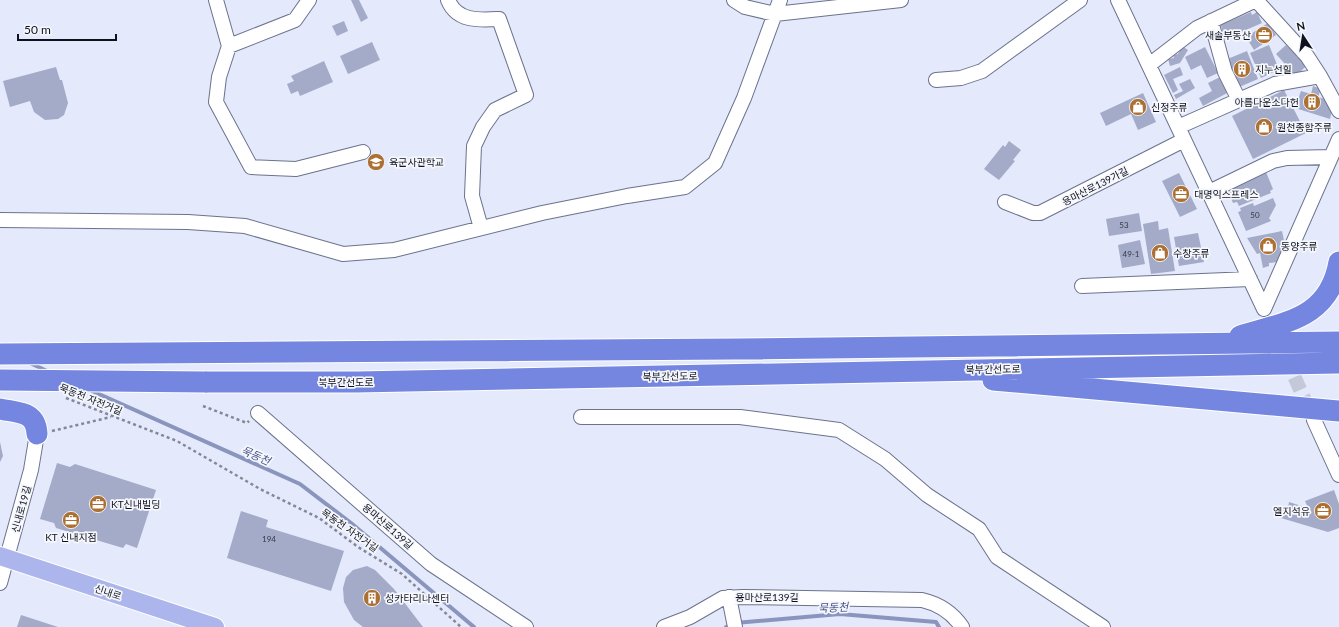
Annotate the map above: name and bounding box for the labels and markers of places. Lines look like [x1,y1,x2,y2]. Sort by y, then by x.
office icon: 새솔부동산 [1254,25,1274,45]
place label: 새솔부동산 [1205,29,1251,41]
building icon: 지누선힐 [1232,59,1252,79]
place label: 지누선힐 [1255,63,1292,75]
building icon: 아름다운소다헌 [1302,92,1322,112]
place label: 아름다운소다헌 [1235,96,1299,108]
shop icon: 신정주류 [1128,97,1148,117]
place label: 신정주류 [1151,101,1188,113]
shop icon: 원천종합주류 [1254,117,1274,137]
place label: 원천종합주류 [1277,121,1332,133]
school or university icon: 육군사관학교 [366,152,386,172]
place label: 육군사관학교 [389,156,444,168]
office icon: 대명익스프레스 [1171,184,1191,204]
place label: 대명익스프레스 [1194,188,1258,200]
shop icon: 동양주류 [1258,236,1278,256]
place label: 동양주류 [1281,240,1318,252]
shop icon: 수창주류 [1150,243,1170,263]
place label: 수창주류 [1173,247,1210,259]
office icon: KT신내빌딩 [88,494,108,514]
place label: KT신내빌딩 [111,498,160,510]
office icon: 엘지석유 [1313,501,1333,521]
place label: 엘지석유 [1273,505,1310,517]
office icon: KT 신내지점 [61,510,81,530]
place label: KT 신내지점 [45,531,97,543]
building icon: 성카타리나센터 [362,588,382,608]
place label: 성카타리나센터 [385,592,449,604]

